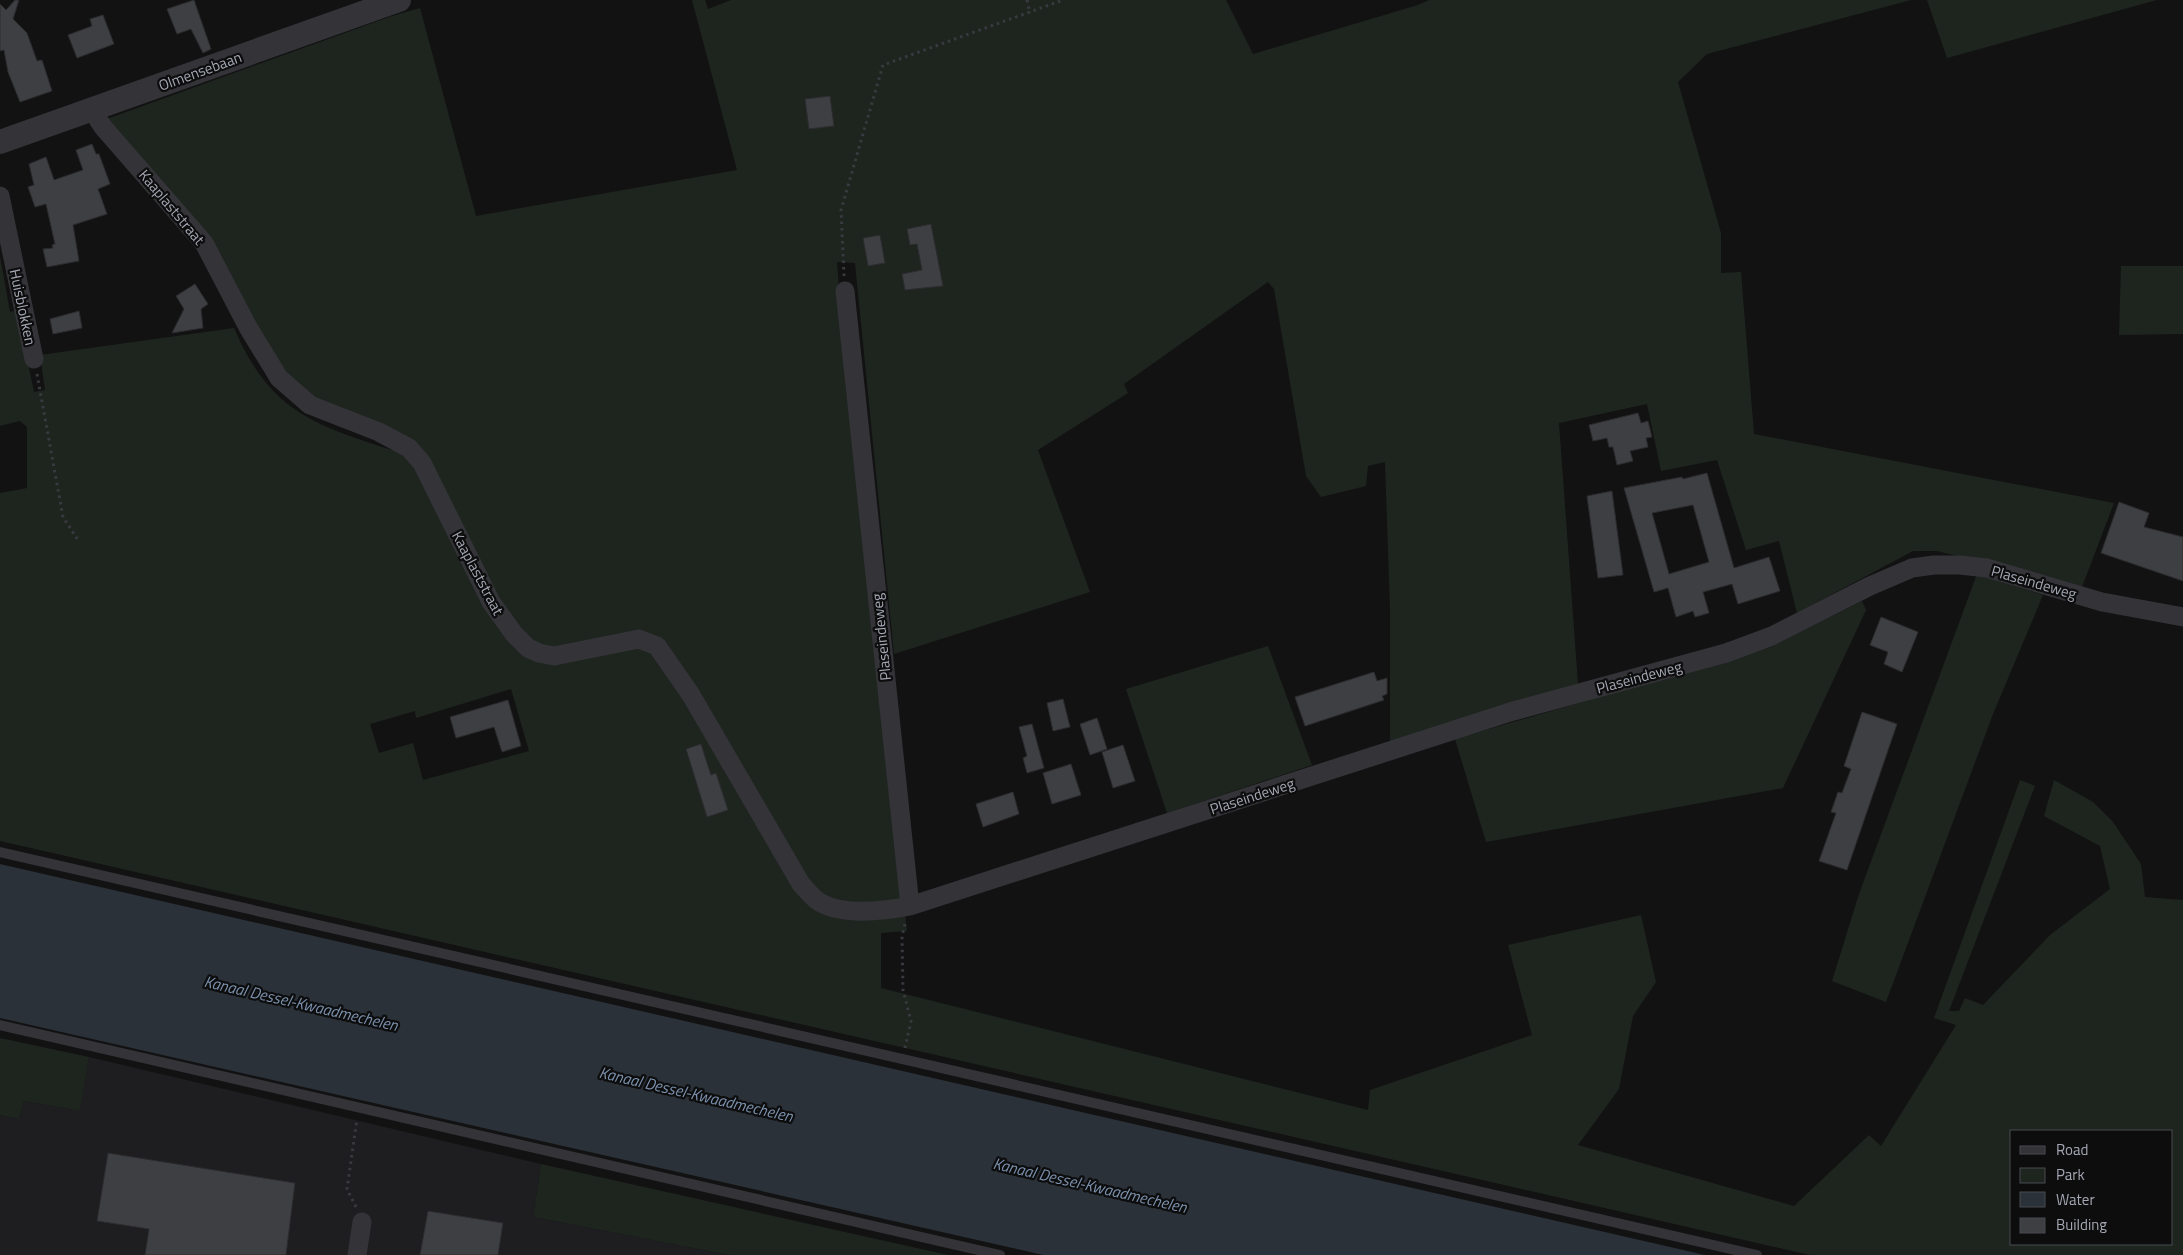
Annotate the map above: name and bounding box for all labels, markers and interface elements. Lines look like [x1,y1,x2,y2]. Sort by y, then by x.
street label: Olmensebaan [155,45,245,97]
street label: Kaaplaststraat [133,164,211,250]
street label: Huisblokken [4,267,42,347]
street label: Kaaplaststraat [446,527,510,620]
street label: Plaseindeweg [1989,559,2080,605]
street label: Plaseindeweg [865,592,897,682]
street label: Plaseindeweg [1594,654,1685,699]
street label: Plaseindeweg [1207,771,1298,821]
water label: Kanaal Dessel-Kwaadmechelen [202,969,401,1037]
water label: Kanaal Dessel-Kwaadmechelen [597,1060,796,1128]
legend [2010,1130,2173,1245]
text: Road [2056,1138,2088,1161]
water label: Kanaal Dessel-Kwaadmechelen [991,1151,1190,1219]
text: Park [2056,1163,2085,1186]
text: Water [2056,1188,2095,1211]
text: Building [2056,1213,2107,1236]

